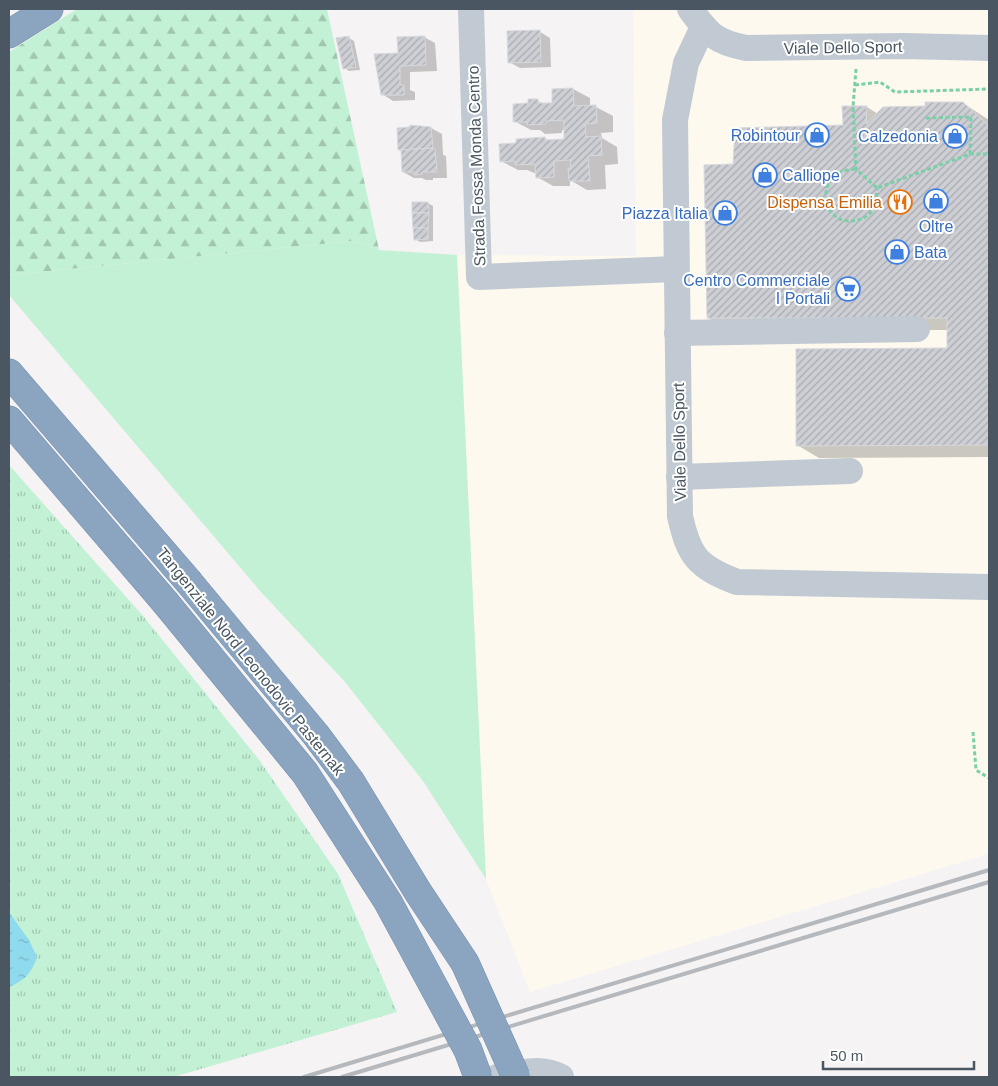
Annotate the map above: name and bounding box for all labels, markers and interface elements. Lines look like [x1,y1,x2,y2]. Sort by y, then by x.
street label: Viale Dello Sport [783,38,903,57]
street label: Strada Fossa Monda Centro [464,65,489,267]
shop icon: Robintour [804,122,830,148]
shop icon: Calzedonia [942,123,968,149]
place label: Robintour [731,127,801,144]
place label: Calzedonia [858,128,938,145]
shop icon: Calliope [752,162,778,188]
place label: Calliope [782,167,840,184]
shop icon: Oltre [923,188,949,214]
restaurant icon: Dispensa Emilia [887,189,913,215]
place label: Dispensa Emilia [767,194,882,211]
shop icon: Piazza Italia [712,200,738,226]
place label: Piazza Italia [622,205,708,222]
place label: Oltre [919,218,953,235]
shop icon: Bata [884,239,910,265]
place label: Bata [914,244,947,261]
place label: Centro Commerciale I Portali [683,272,830,307]
supermarket icon: Centro Commerciale I Portali [835,276,861,302]
street label: Viale Dello Sport [670,382,689,502]
street label: Tangenziale Nord Leonodovic Pasternak [154,544,348,779]
scale bar [823,1038,974,1070]
text: 50 m [830,1047,863,1064]

